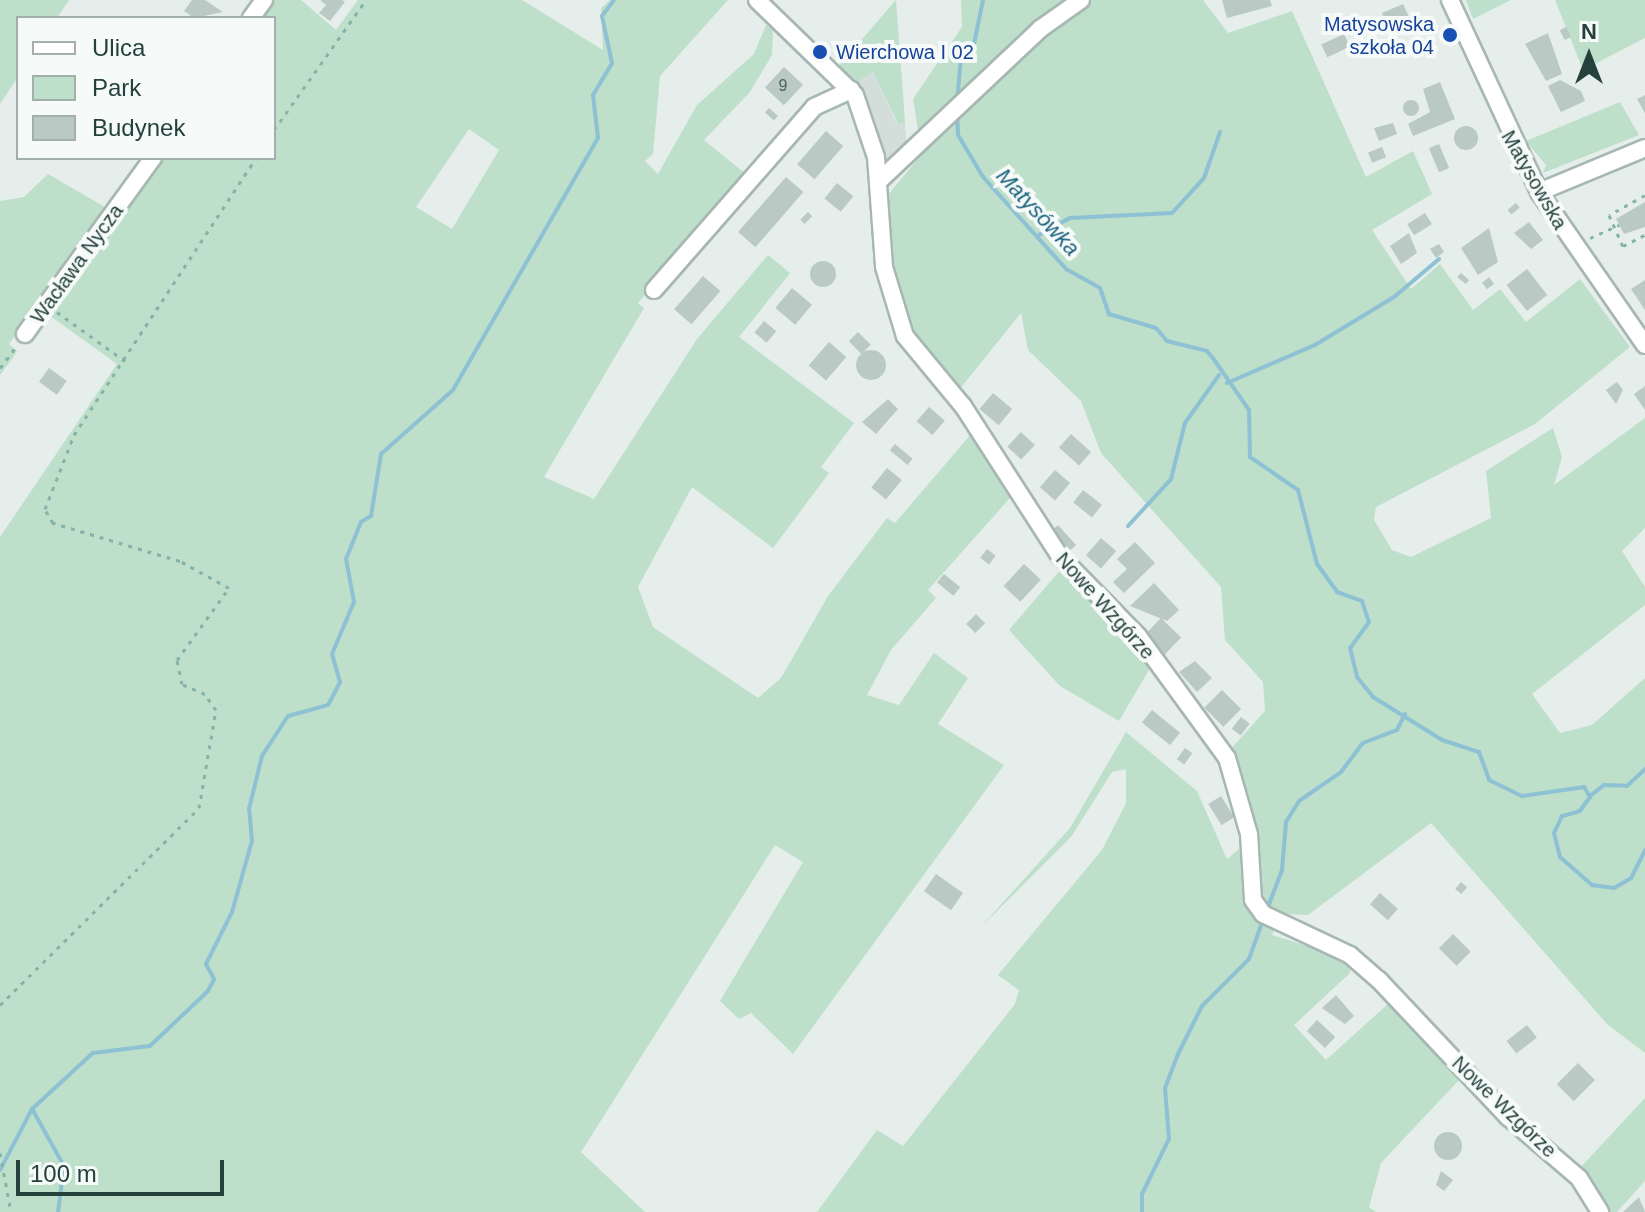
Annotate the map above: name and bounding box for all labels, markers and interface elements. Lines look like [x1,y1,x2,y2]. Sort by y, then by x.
place label: Matysowska szkoła 04 [1324,12,1434,59]
legend [16,16,276,160]
north arrow [1549,16,1629,96]
text: N [1581,19,1597,44]
marker: Matysowska szkoła 04 [1441,26,1459,44]
text: Ulica [92,34,145,61]
place label: Wierchowa I 02 [836,40,974,64]
marker: Wierchowa I 02 [811,43,829,61]
text: Park [92,74,141,101]
house number: 9 [779,76,787,96]
text: Budynek [92,114,185,141]
street label: Matysowska [1496,126,1572,234]
water label: Matysówka [991,163,1085,261]
street label: Wacława Nycza [26,200,128,328]
street label: Nowe Wzgórze [1051,548,1159,664]
street label: Nowe Wzgórze [1447,1051,1561,1163]
scale bar [20,1144,228,1194]
text: 100 m [30,1160,97,1187]

